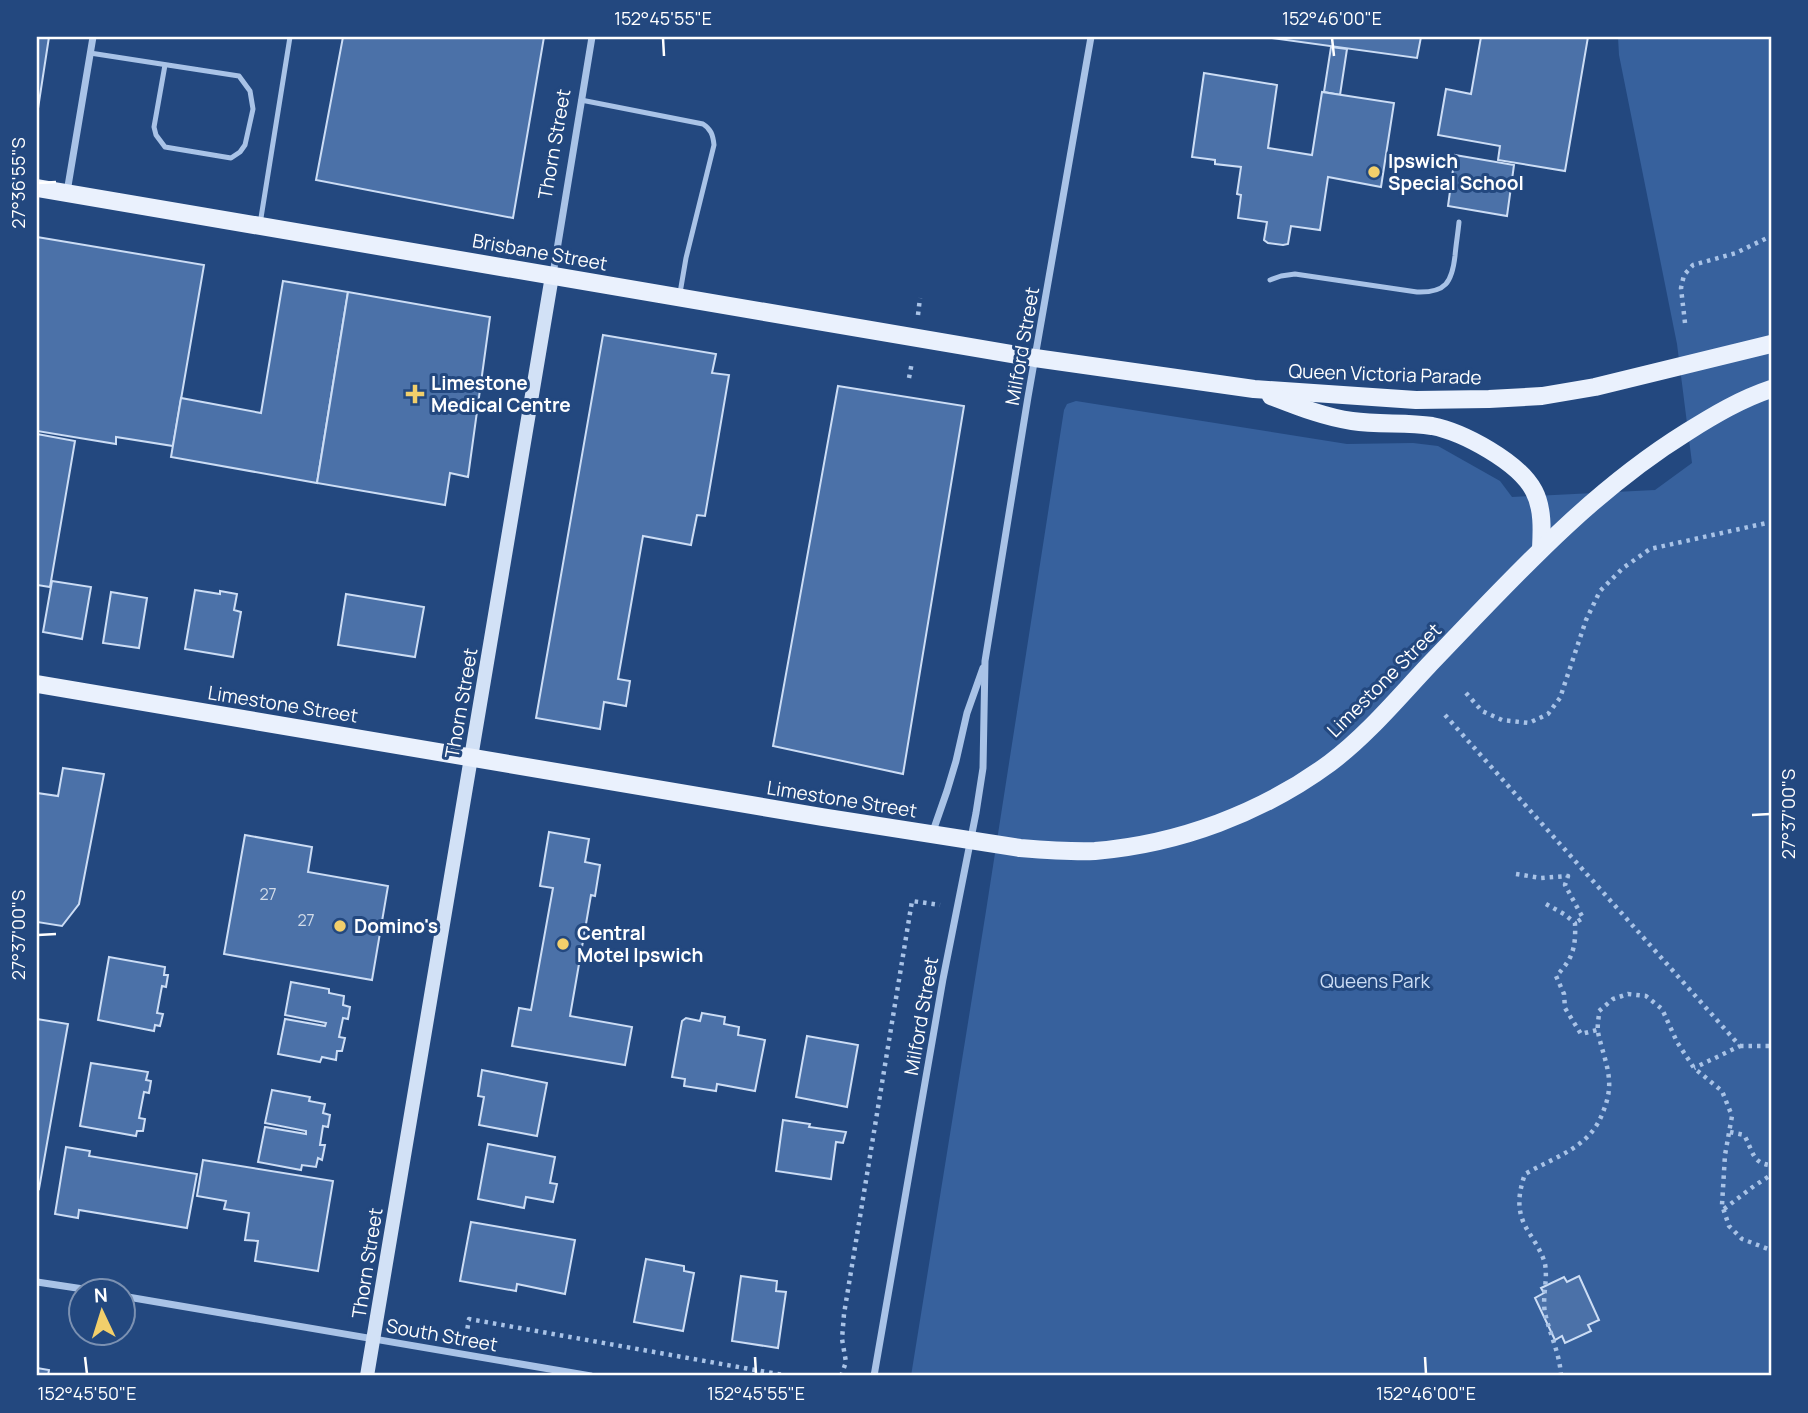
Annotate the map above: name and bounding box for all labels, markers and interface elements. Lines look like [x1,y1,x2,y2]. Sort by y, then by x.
text: 152°45'55"E [614,6,712,30]
text: 152°46'00"E [1282,6,1382,30]
street label: Thorn Street [532,87,576,201]
text: 27°36'55"S [6,137,30,229]
place label: Ipswich Special School [1388,148,1524,196]
marker: Ipswich Special School [1366,164,1382,180]
street label: Brisbane Street [470,227,610,277]
street label: Milford Street [999,285,1045,407]
street label: Queen Victoria Parade [1288,358,1482,390]
place label: Limestone Medical Centre [431,370,571,418]
marker: Limestone Medical Centre [405,384,425,404]
street label: Limestone Street [1321,617,1447,743]
street label: Thorn Street [439,646,483,760]
street label: Limestone Street [206,679,360,729]
text: 27°37'00"S [1776,769,1800,859]
street label: Limestone Street [765,774,919,824]
house number: 27 [259,883,277,905]
text: 27°37'00"S [6,890,30,980]
house number: 27 [297,909,315,931]
place label: Domino's [354,913,438,939]
marker: Domino's [332,918,348,934]
place label: Central Motel Ipswich [577,920,703,968]
marker: Central Motel Ipswich [555,936,571,952]
street label: Milford Street [898,955,944,1077]
park label: Queens Park [1320,968,1431,994]
street label: Thorn Street [345,1206,389,1320]
north arrow [66,1276,136,1346]
text: N [93,1282,109,1308]
street label: South Street [384,1312,500,1358]
text: 152°45'50"E [38,1381,136,1405]
text: 152°45'55"E [707,1381,805,1405]
text: 152°46'00"E [1376,1381,1476,1405]

